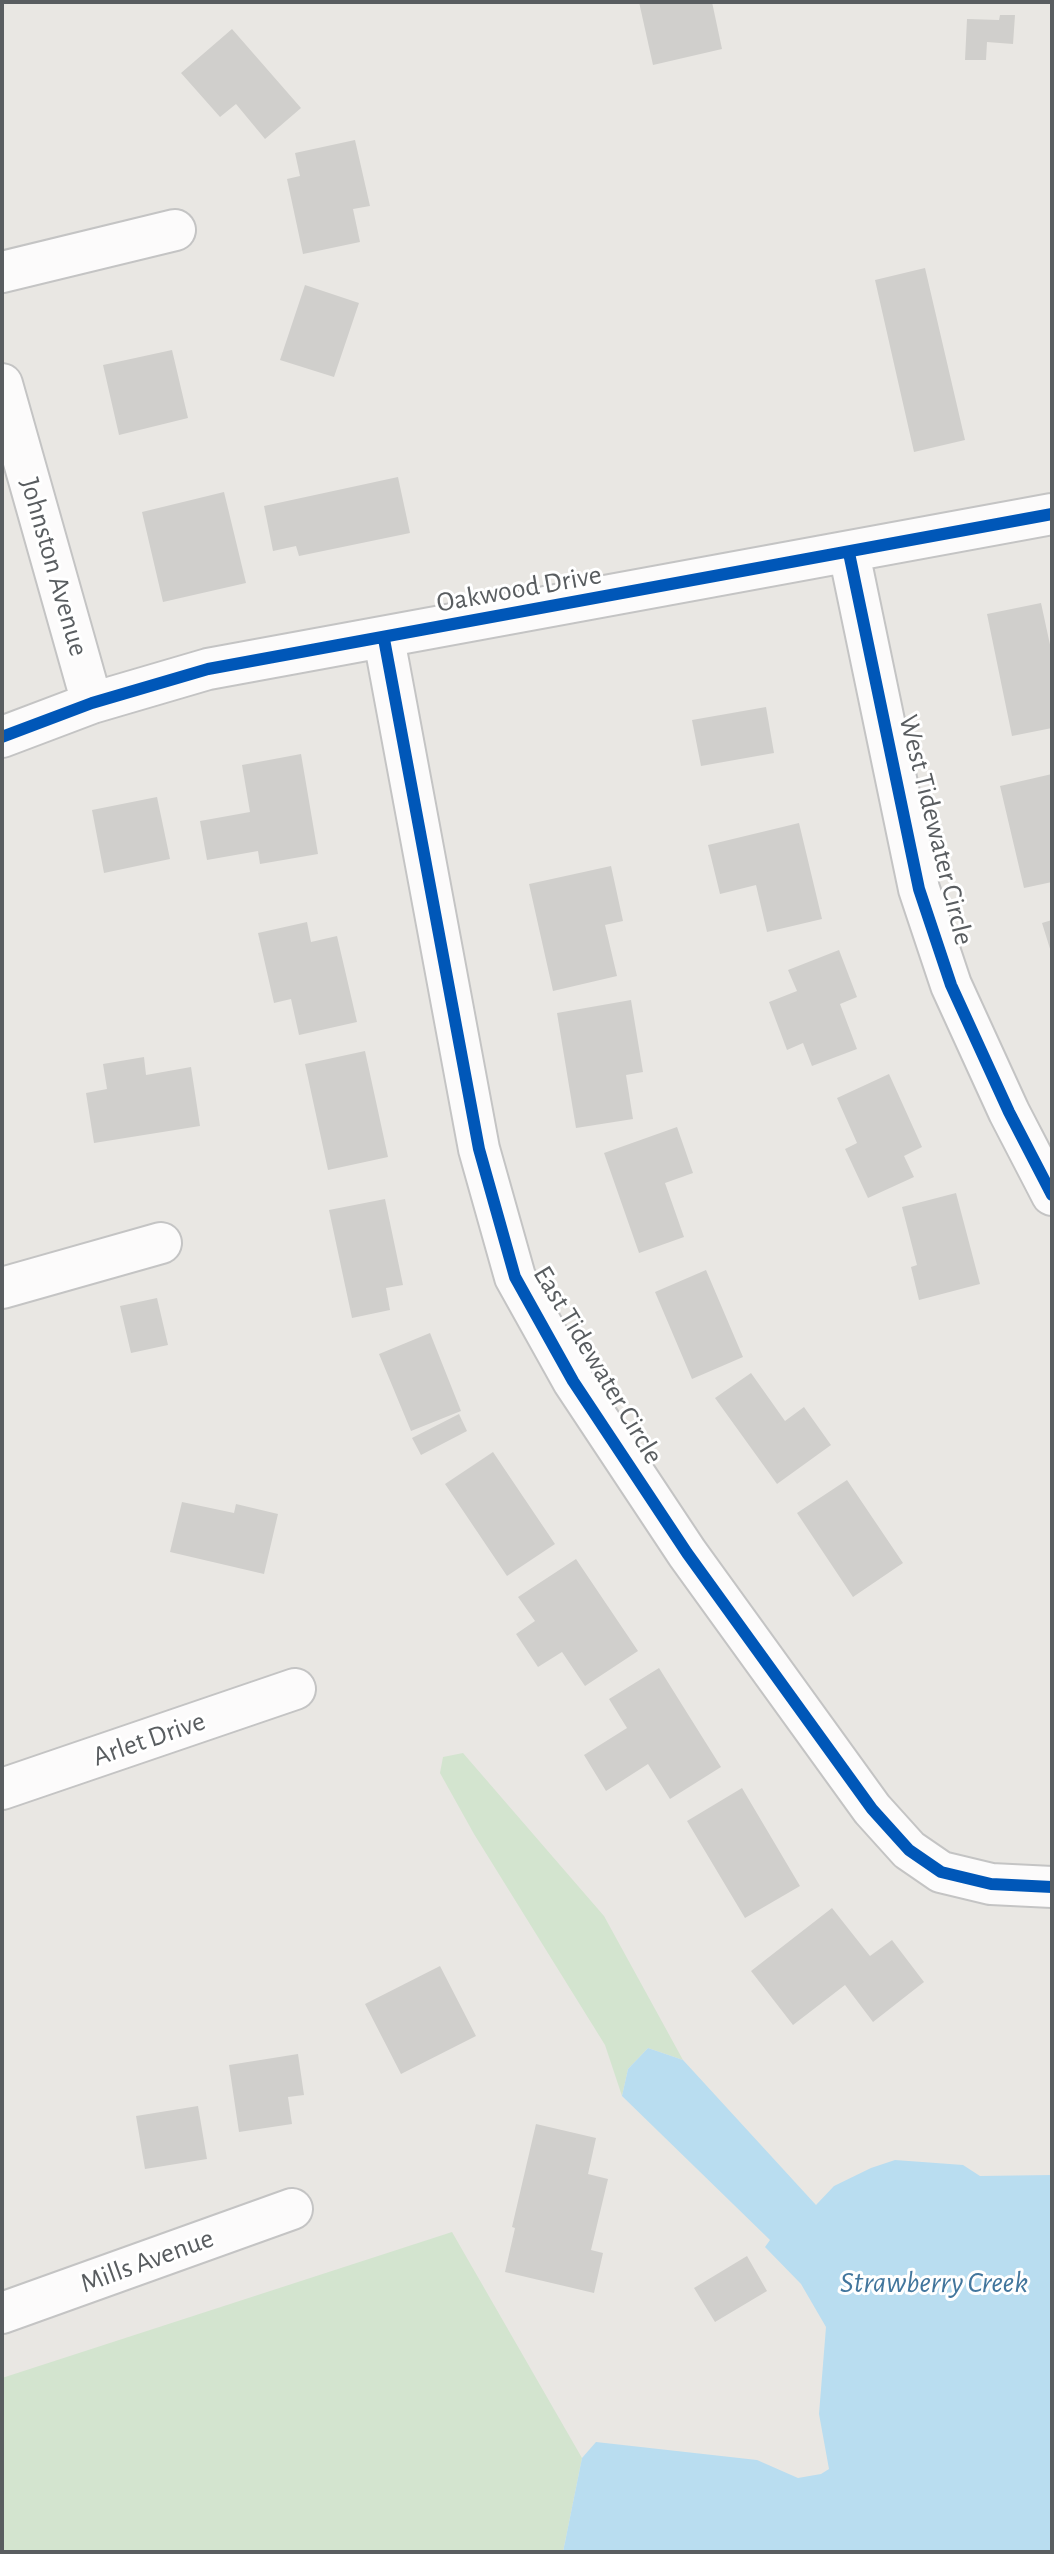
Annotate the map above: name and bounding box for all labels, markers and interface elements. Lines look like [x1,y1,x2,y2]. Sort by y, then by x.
street label: Johnston Avenue [13,474,95,660]
street label: Oakwood Drive [434,558,604,620]
street label: West Tidewater Circle [891,711,981,949]
street label: East Tidewater Circle [526,1260,670,1470]
street label: Arlet Drive [88,1704,210,1774]
street label: Mills Avenue [76,2221,218,2301]
water label: Strawberry Creek [840,2265,1028,2301]

